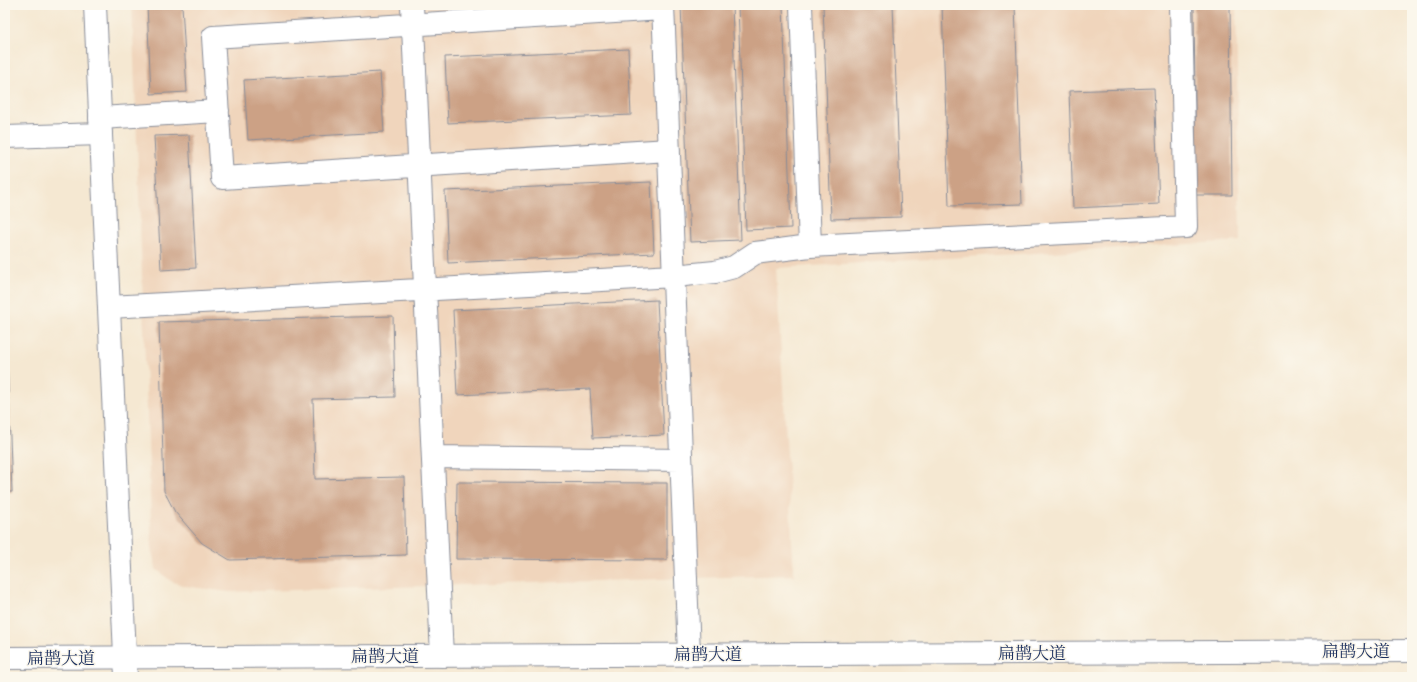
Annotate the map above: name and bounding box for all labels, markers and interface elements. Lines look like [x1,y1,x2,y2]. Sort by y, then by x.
street label: 扁鹊大道 [1322,641,1390,662]
street label: 扁鹊大道 [998,643,1066,664]
street label: 扁鹊大道 [674,644,742,665]
street label: 扁鹊大道 [351,646,419,667]
street label: 扁鹊大道 [27,648,95,669]

